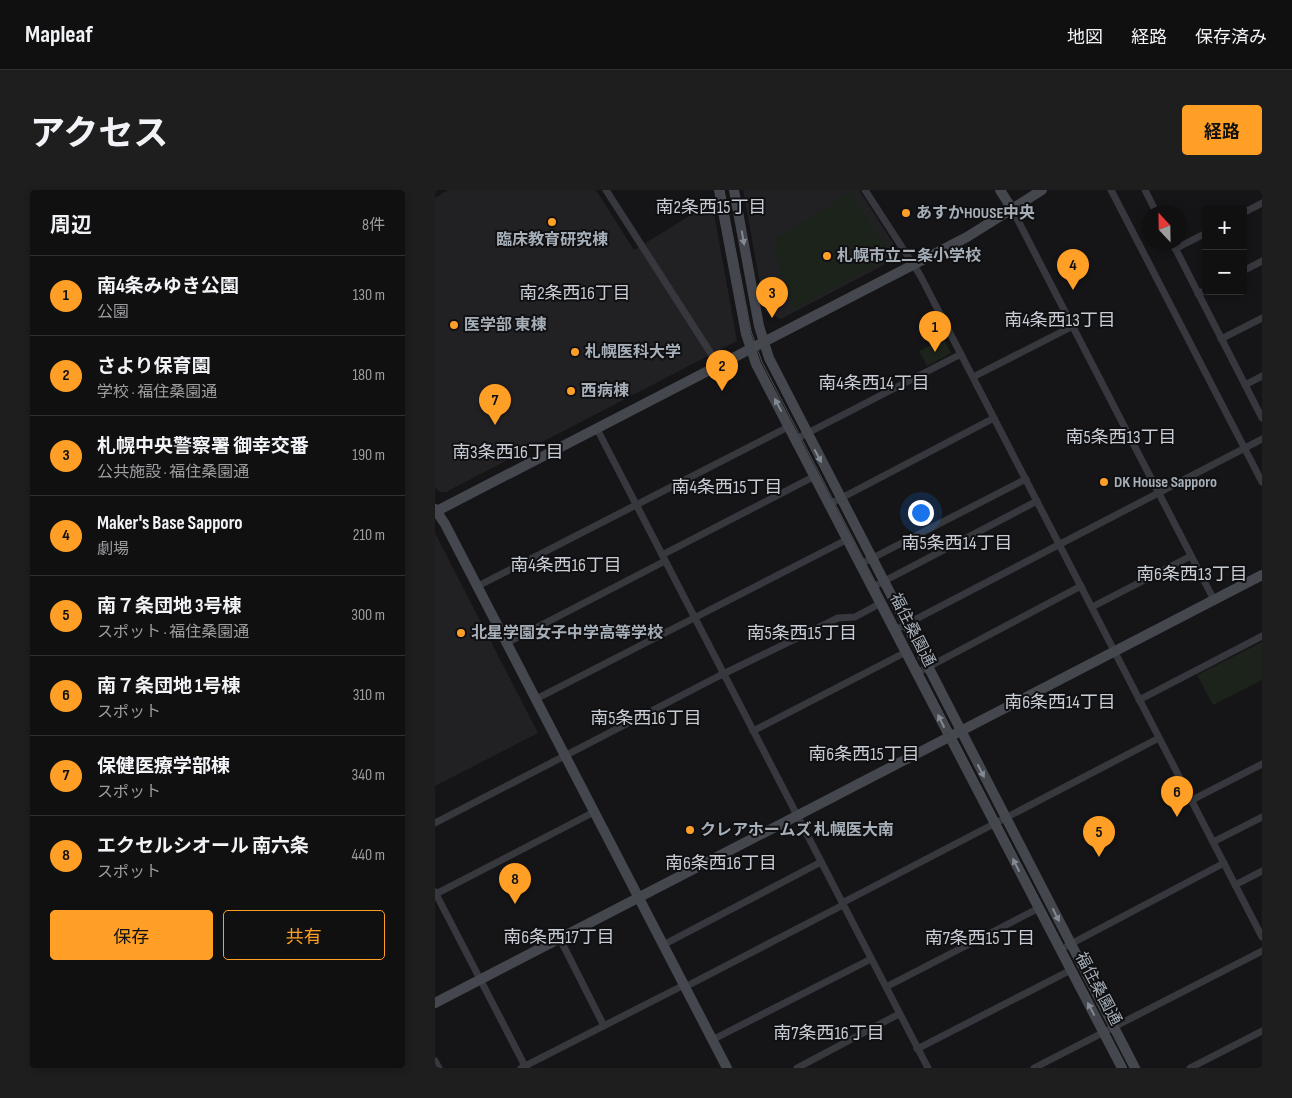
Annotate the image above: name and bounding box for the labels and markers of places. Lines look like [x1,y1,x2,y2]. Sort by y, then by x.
place label: あすかHOUSE中央 [916,204,1035,223]
marker: あすかHOUSE中央 [900,207,912,219]
marker: 臨床教育研究棟 [546,216,558,228]
place label: 臨床教育研究棟 [496,230,608,250]
place label: 札幌市立二条小学校 [837,247,981,266]
pin: 4 [1057,249,1089,290]
marker: 札幌市立二条小学校 [821,250,833,262]
pin: 3 [756,277,788,318]
pin: 1 [919,311,951,352]
place label: 医学部 東棟 [464,315,547,335]
marker: 医学部 東棟 [448,319,460,331]
place label: 札幌医科大学 [585,343,681,362]
marker: 札幌医科大学 [569,346,581,358]
pin: 2 [706,350,738,391]
place label: 西病棟 [581,381,629,401]
pin: 7 [479,384,511,425]
marker: 西病棟 [565,385,577,397]
place label: DK House Sapporo [1114,473,1217,492]
marker: DK House Sapporo [1098,476,1110,488]
place label: 北星学園女子中学高等学校 [471,624,663,643]
marker: 北星学園女子中学高等学校 [455,627,467,639]
pin: 6 [1161,776,1193,817]
pin: 5 [1083,816,1115,857]
place label: クレアホームズ 札幌医大南 [700,821,894,840]
marker: クレアホームズ 札幌医大南 [684,824,696,836]
pin: 8 [499,863,531,904]

